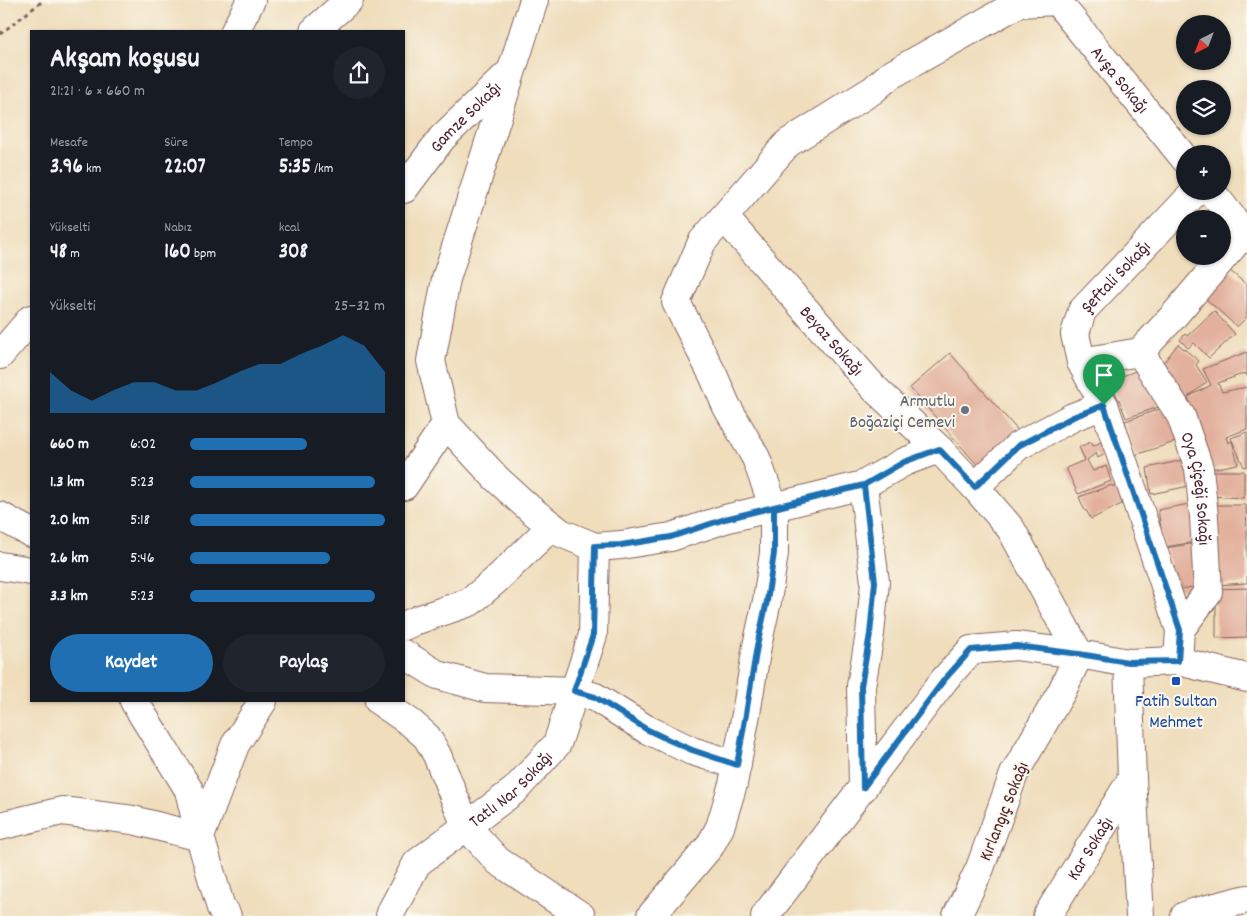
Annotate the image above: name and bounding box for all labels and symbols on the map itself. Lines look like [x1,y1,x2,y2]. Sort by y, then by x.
north arrow [1176,15,1231,70]
street label: Avşa Sokağı [1083,42,1153,120]
street label: Gamze Sokağı [425,77,508,159]
street label: Şeftali Sokağı [1076,236,1157,320]
street label: Beyaz Sokağı [792,301,868,383]
pin [1083,354,1125,405]
place label: Armutlu Boğaziçi Cemevi [849,390,955,436]
marker: Armutlu Boğaziçi Cemevi [959,404,971,416]
street label: Oya Çiçeği Sokağı [1172,429,1215,546]
marker: Fatih Sultan Mehmet [1170,675,1182,687]
place label: Fatih Sultan Mehmet [1135,690,1217,736]
street label: Tatlı Nar Sokağı [465,746,560,835]
street label: Kırlangıç Sokağı [974,759,1037,865]
street label: Kar Sokağı [1062,813,1121,886]

